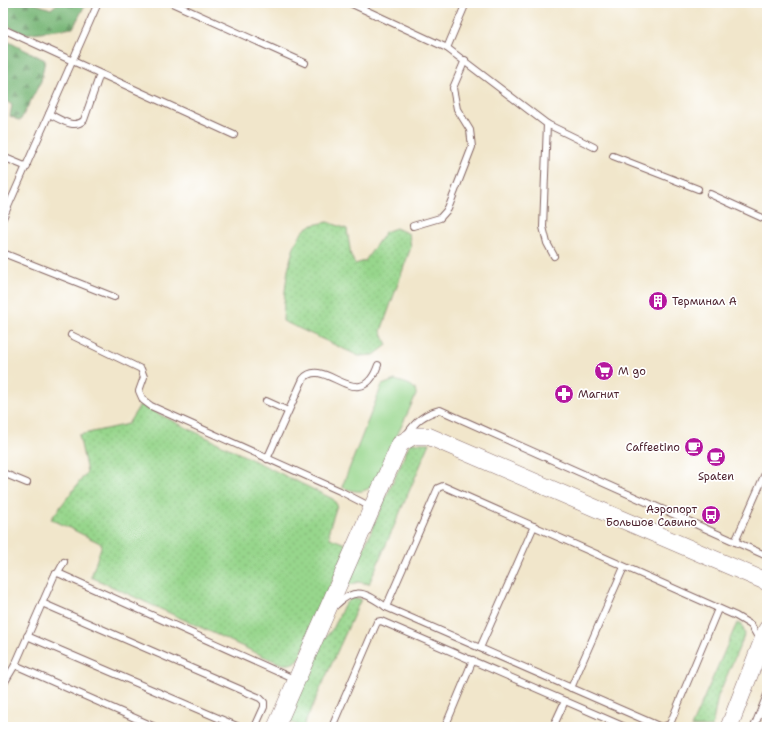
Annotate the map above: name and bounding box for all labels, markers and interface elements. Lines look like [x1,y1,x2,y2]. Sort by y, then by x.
building icon: Терминал А [647,290,669,312]
place label: Терминал А [672,294,737,309]
supermarket icon: М go [593,360,615,382]
place label: М go [618,364,646,379]
pharmacy icon: Магнит [553,383,575,405]
place label: Магнит [578,387,619,402]
cafe icon: Caffeetino [683,436,705,458]
place label: Caffeetino [626,440,680,455]
cafe icon: Spaten [705,446,727,468]
place label: Spaten [698,469,734,484]
place label: Аэропорт Большое Савино [606,502,697,530]
bus stop icon: Аэропорт Большое Савино [700,504,722,526]

